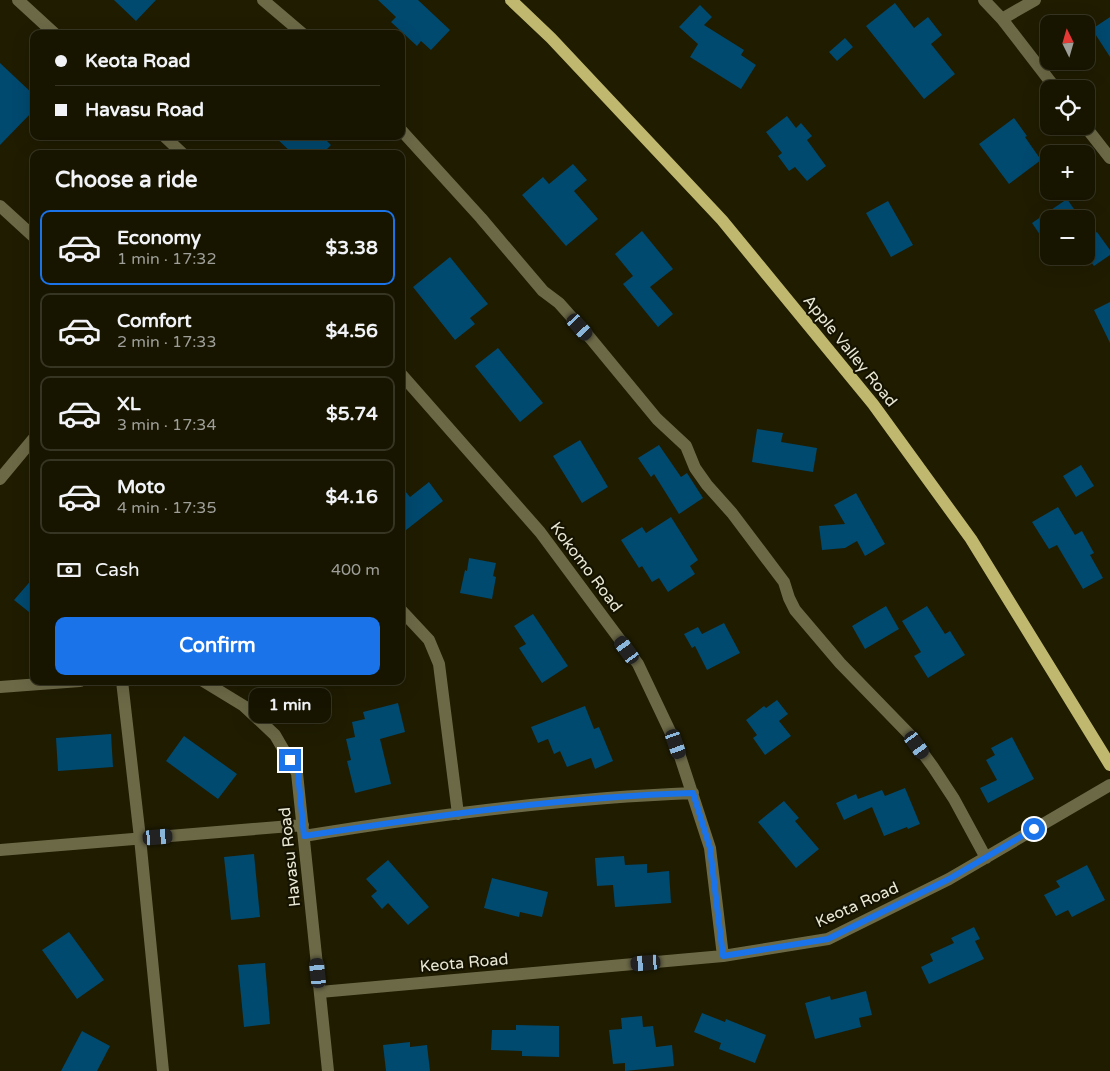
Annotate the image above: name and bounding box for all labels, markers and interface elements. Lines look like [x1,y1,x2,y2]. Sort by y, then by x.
north arrow [1040,15,1095,70]
map controls [1040,15,1095,265]
text: Keota Road [85,50,191,72]
button: locate [1040,80,1095,135]
text: Havasu Road [85,99,204,121]
button: + [1040,145,1095,200]
text: Choose a ride [55,167,198,193]
button: − [1040,210,1095,265]
icon: car [57,225,102,270]
text: Economy [117,227,201,249]
text: $3.38 [326,237,378,259]
text: 1 min · 17:32 [117,249,216,269]
street label: Apple Valley Road [799,291,901,411]
icon: car [57,308,102,353]
text: Comfort [117,310,191,332]
car [564,311,595,343]
text: $4.56 [326,320,378,342]
text: 2 min · 17:33 [117,332,216,352]
icon: car [57,391,102,436]
text: XL [117,393,141,415]
text: $5.74 [326,403,378,425]
text: 3 min · 17:34 [117,415,216,435]
icon: car [57,474,102,519]
text: Moto [117,476,165,498]
text: $4.16 [326,486,378,508]
text: 4 min · 17:35 [117,498,216,518]
street label: Kokomo Road [546,518,626,616]
icon: cash [55,556,83,584]
text: Cash [95,559,140,581]
text: 400 m [331,560,380,580]
button: Confirm [55,617,380,675]
car [612,633,641,667]
callout: 1 min [249,688,331,722]
text: 1 min [269,695,311,715]
car [664,727,687,761]
car [902,728,931,762]
route end [279,749,301,771]
street label: Havasu Road [275,806,305,908]
route start [1023,818,1045,840]
car [142,828,173,846]
street label: Keota Road [812,878,902,932]
street label: Keota Road [419,949,509,977]
car [630,954,661,972]
car [308,957,327,989]

